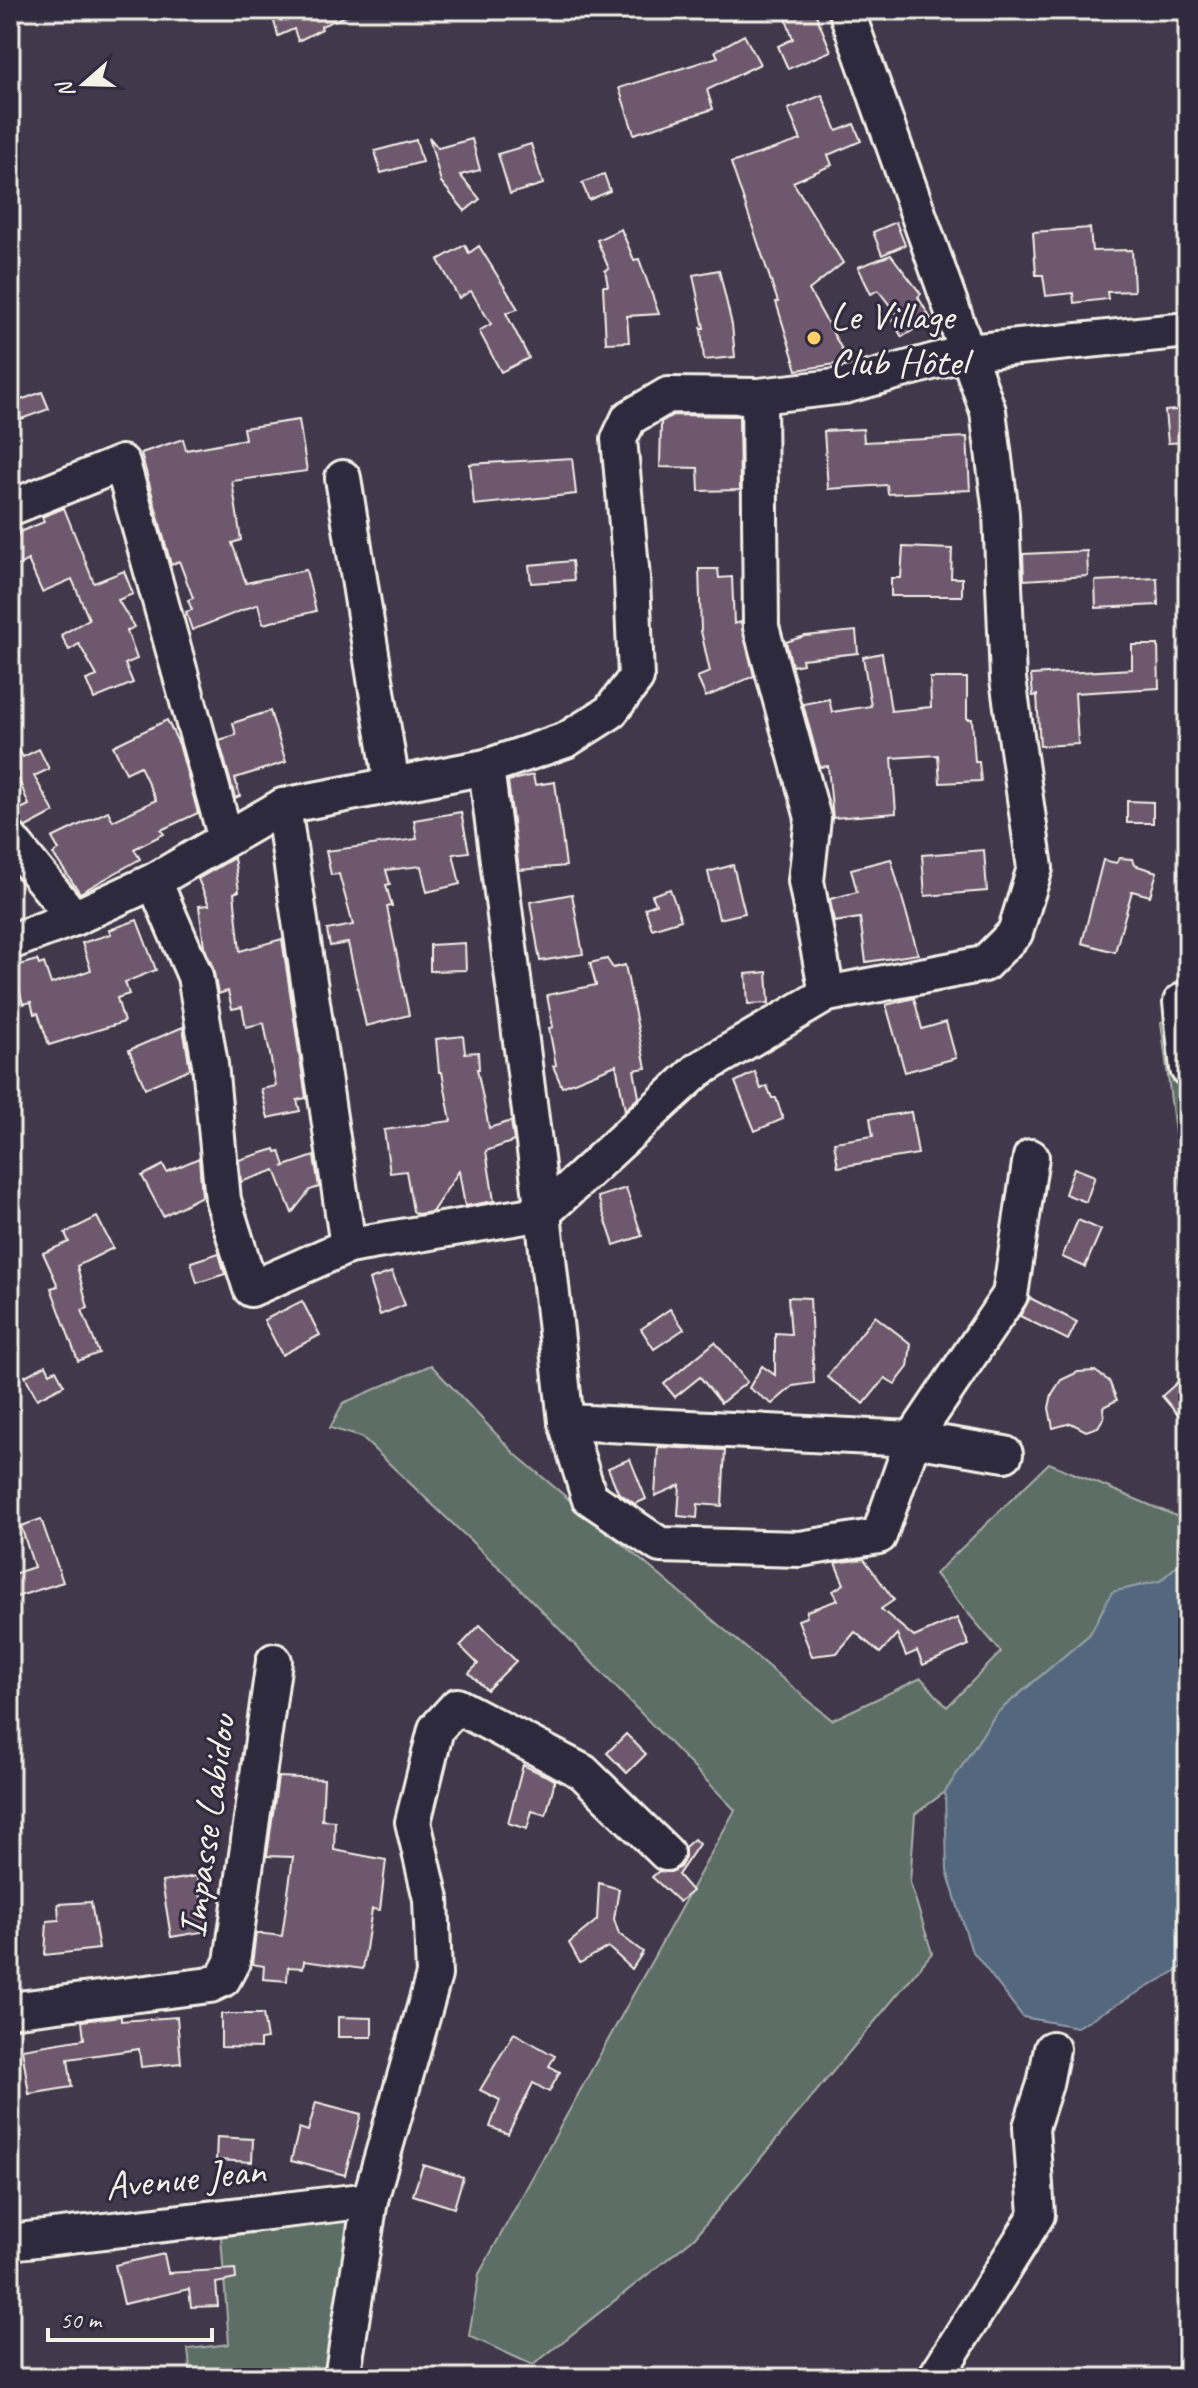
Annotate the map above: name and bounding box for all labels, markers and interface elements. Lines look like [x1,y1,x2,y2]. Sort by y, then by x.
north arrow [44,44,124,124]
text: N [50,76,82,102]
place label: Le Village Club Hôtel [830,291,974,387]
marker: Le Village Club Hôtel [805,329,823,347]
street label: Impasse Labidou [167,1710,248,1940]
street label: Avenue Jean [103,2145,269,2211]
scale bar [48,2292,212,2342]
text: 50 m [60,2305,103,2335]

